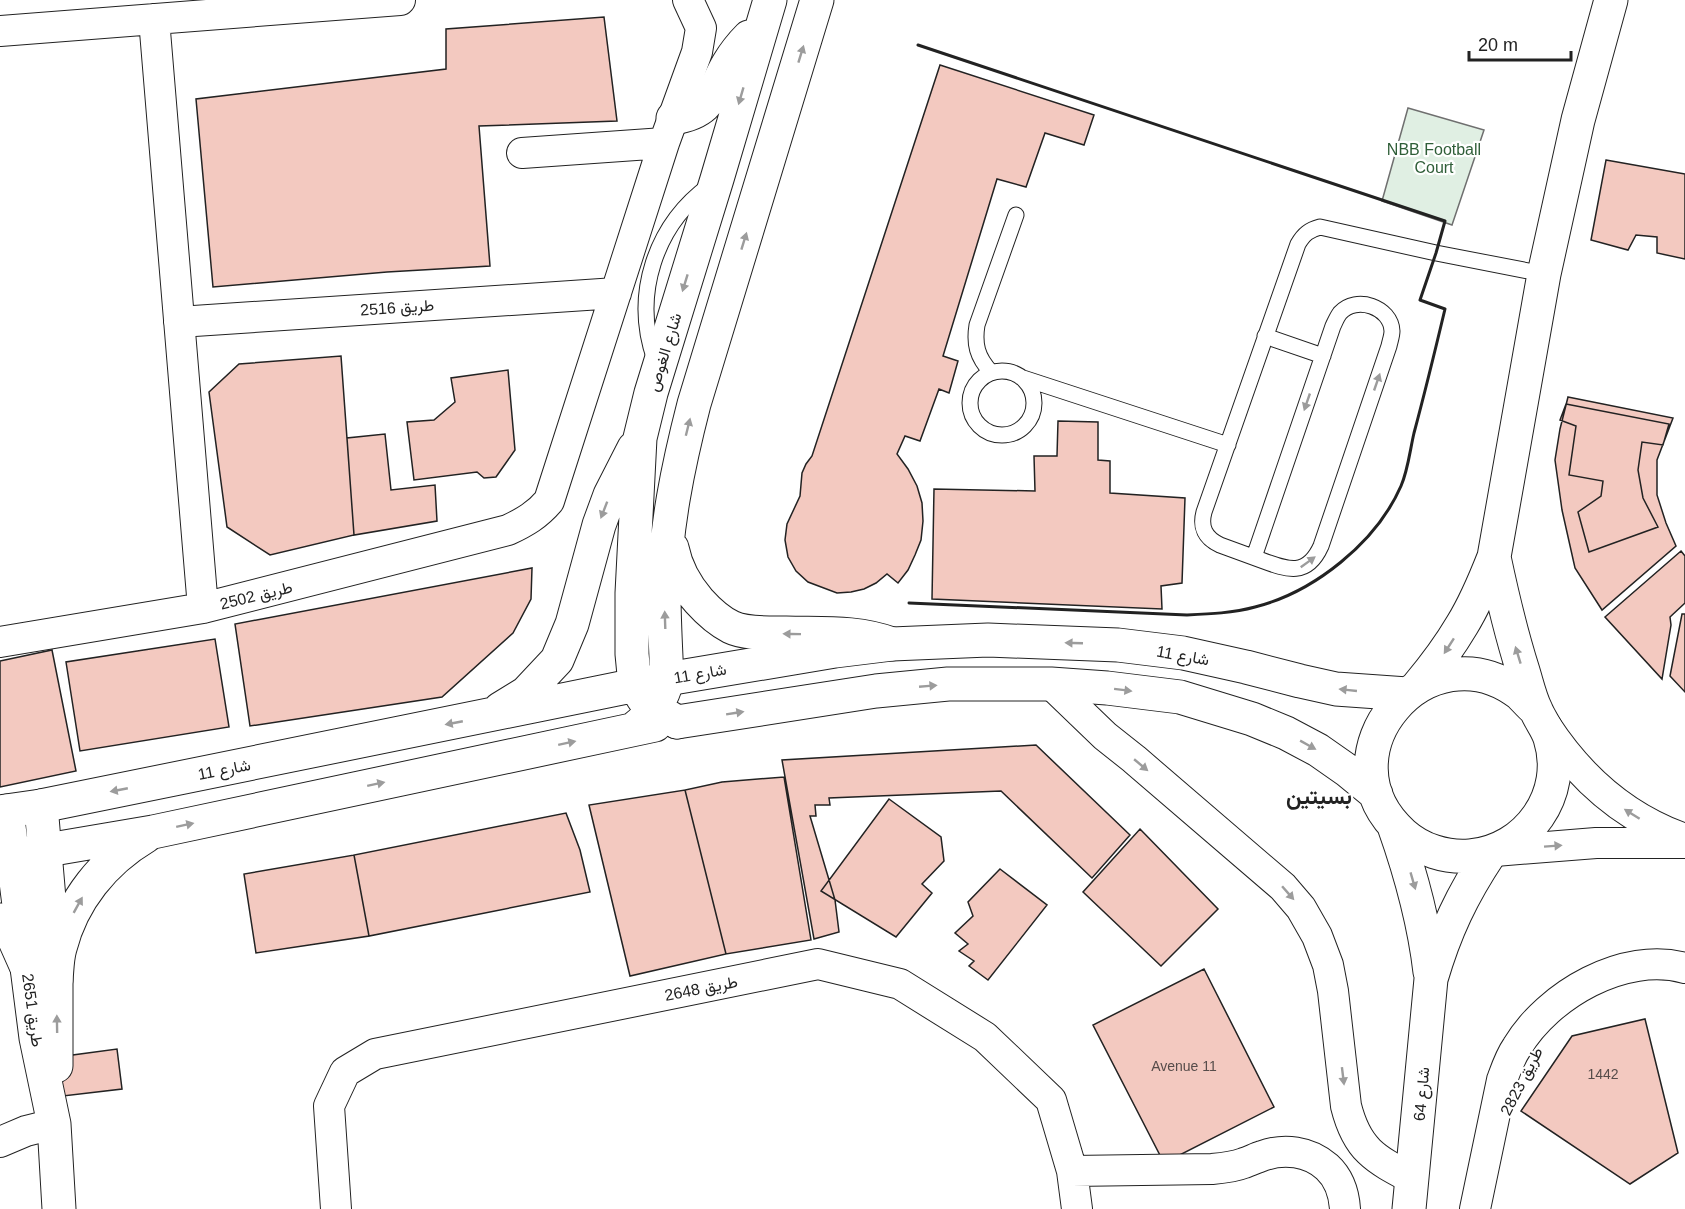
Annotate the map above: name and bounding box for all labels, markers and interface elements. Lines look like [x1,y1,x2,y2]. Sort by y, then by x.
scale bar [1469,24,1571,62]
text: 20 m [1478,35,1518,55]
one-way arrow [797,45,806,63]
one-way arrow [736,87,745,105]
park label: NBB Football Court [1387,141,1481,176]
one-way arrow [740,232,749,250]
one-way arrow [680,274,689,292]
street label: طريق 2516 [360,296,435,321]
street label: شارع الغوص [644,311,687,394]
one-way arrow [1372,373,1382,391]
one-way arrow [1302,393,1311,411]
one-way arrow [684,418,693,436]
one-way arrow [599,501,609,519]
one-way arrow [1300,556,1316,568]
street label: طريق 2502 [218,578,295,615]
one-way arrow [660,611,670,630]
one-way arrow [783,629,802,638]
one-way arrow [1065,638,1084,648]
one-way arrow [1443,638,1454,654]
street label: شارع 11 [1155,642,1211,671]
one-way arrow [1513,646,1522,664]
street label: شارع 11 [672,660,728,689]
one-way arrow [919,681,938,691]
one-way arrow [1113,685,1132,694]
one-way arrow [1339,685,1358,695]
one-way arrow [726,708,745,717]
one-way arrow [445,719,464,728]
one-way arrow [557,738,576,747]
one-way arrow [1300,740,1317,750]
street label: شارع 11 [196,756,252,786]
one-way arrow [1133,758,1148,771]
one-way arrow [367,779,386,788]
district label: بسيتين [1286,784,1352,810]
one-way arrow [109,786,128,795]
one-way arrow [1624,809,1641,820]
one-way arrow [176,820,195,829]
one-way arrow [1543,841,1562,850]
one-way arrow [1409,873,1418,891]
one-way arrow [1281,885,1294,900]
one-way arrow [73,896,83,913]
street label: طريق 2651 [17,972,46,1048]
street label: طريق 2648 [663,973,739,1006]
one-way arrow [52,1014,62,1033]
street label: طريق 2823 [1497,1044,1548,1119]
house number: Avenue 11 [1151,1058,1217,1074]
street label: شارع 64 [1411,1066,1435,1122]
house number: 1442 [1587,1066,1619,1082]
one-way arrow [1338,1067,1347,1086]

